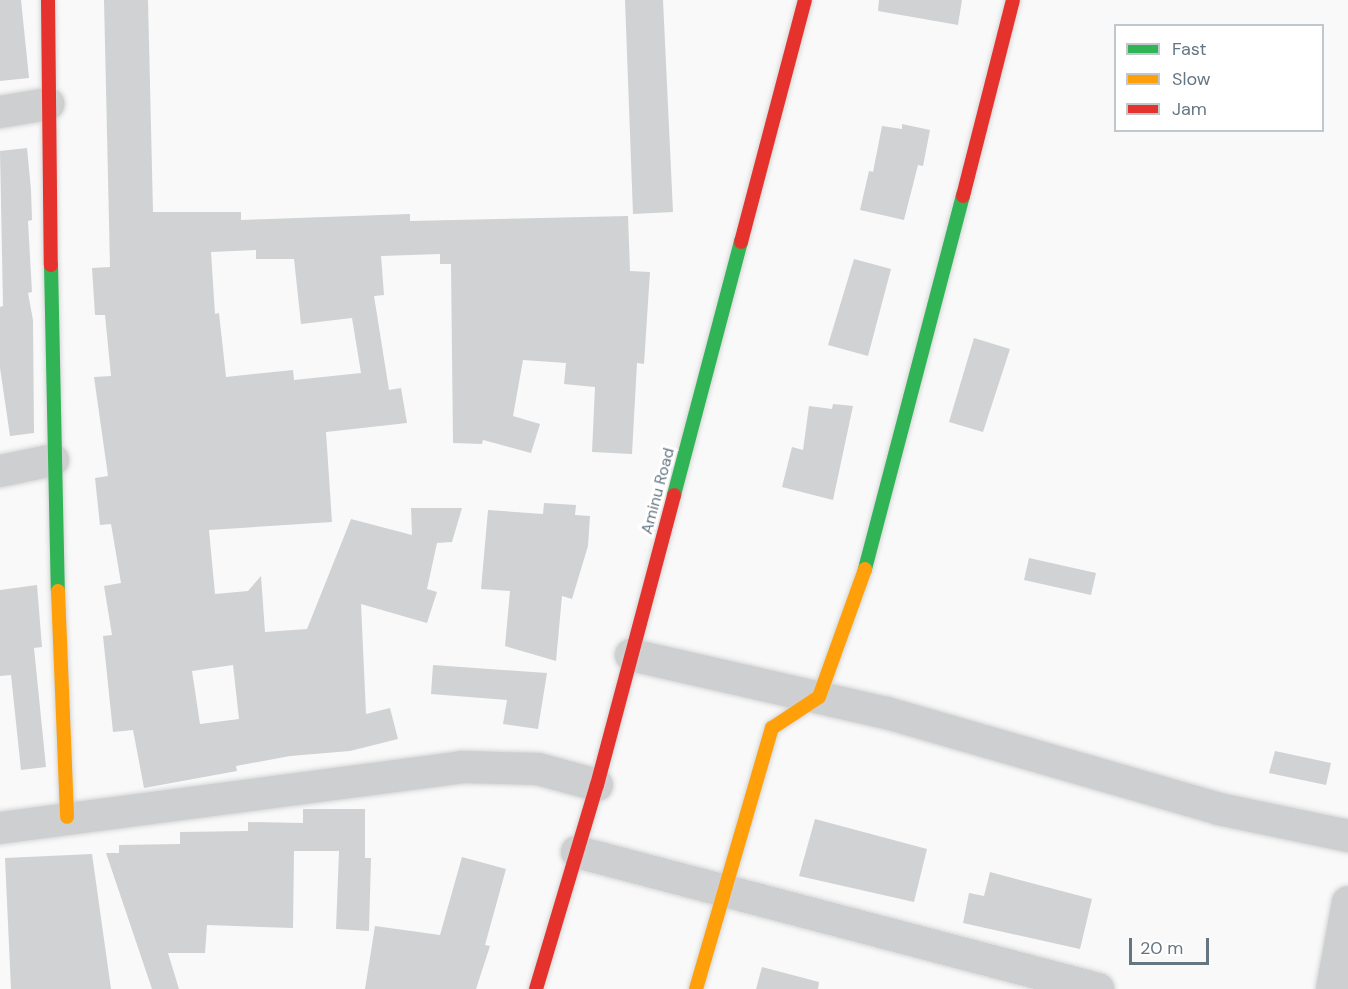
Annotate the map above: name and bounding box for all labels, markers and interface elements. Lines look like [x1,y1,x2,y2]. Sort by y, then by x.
legend [1114,24,1324,132]
text: Fast [1172,37,1207,61]
text: Slow [1172,67,1211,91]
text: Jam [1172,97,1207,121]
street label: Aminu Road [637,446,679,536]
scale bar [1132,926,1212,964]
text: 20 m [1140,936,1183,960]

